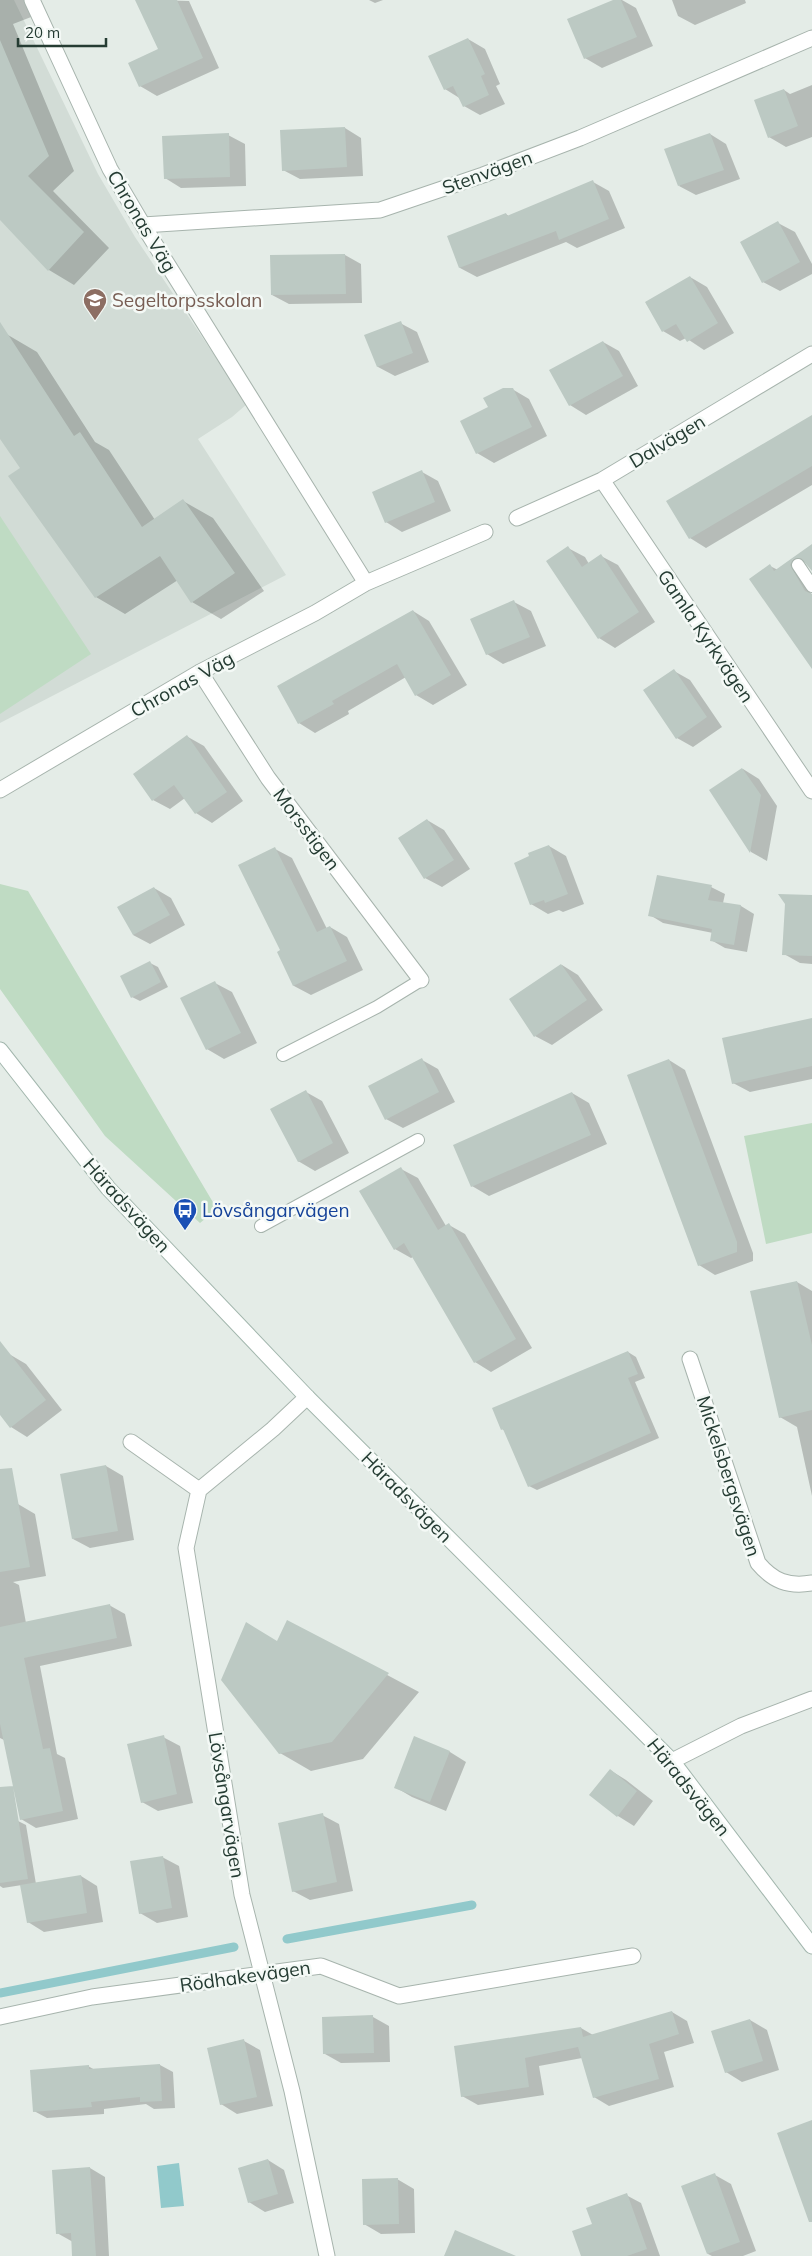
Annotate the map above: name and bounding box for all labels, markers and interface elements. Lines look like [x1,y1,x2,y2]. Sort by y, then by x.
scale bar [18,15,105,47]
text: 20 m [25,23,60,42]
street label: Stenvägen [439,145,535,199]
street label: Chronas Väg [102,166,182,276]
school or university icon: Segeltorpsskolan [82,287,108,321]
place label: Segeltorpsskolan [112,288,263,312]
street label: Dalvägen [625,409,709,473]
street label: Gamla Kyrkvägen [653,565,759,707]
street label: Chronas Väg [126,646,238,722]
street label: Morsstigen [268,783,346,875]
street label: Häradsvägen [78,1153,176,1257]
bus stop icon: Lövsångarvägen [172,1197,198,1231]
place label: Lövsångarvägen [202,1198,350,1222]
street label: Mickelsbergsvägen [692,1393,766,1559]
street label: Häradsvägen [356,1446,458,1548]
street label: Lövsångarvägen [204,1730,250,1880]
street label: Häradsvägen [642,1733,736,1841]
street label: Rödhakevägen [178,1955,312,1997]

